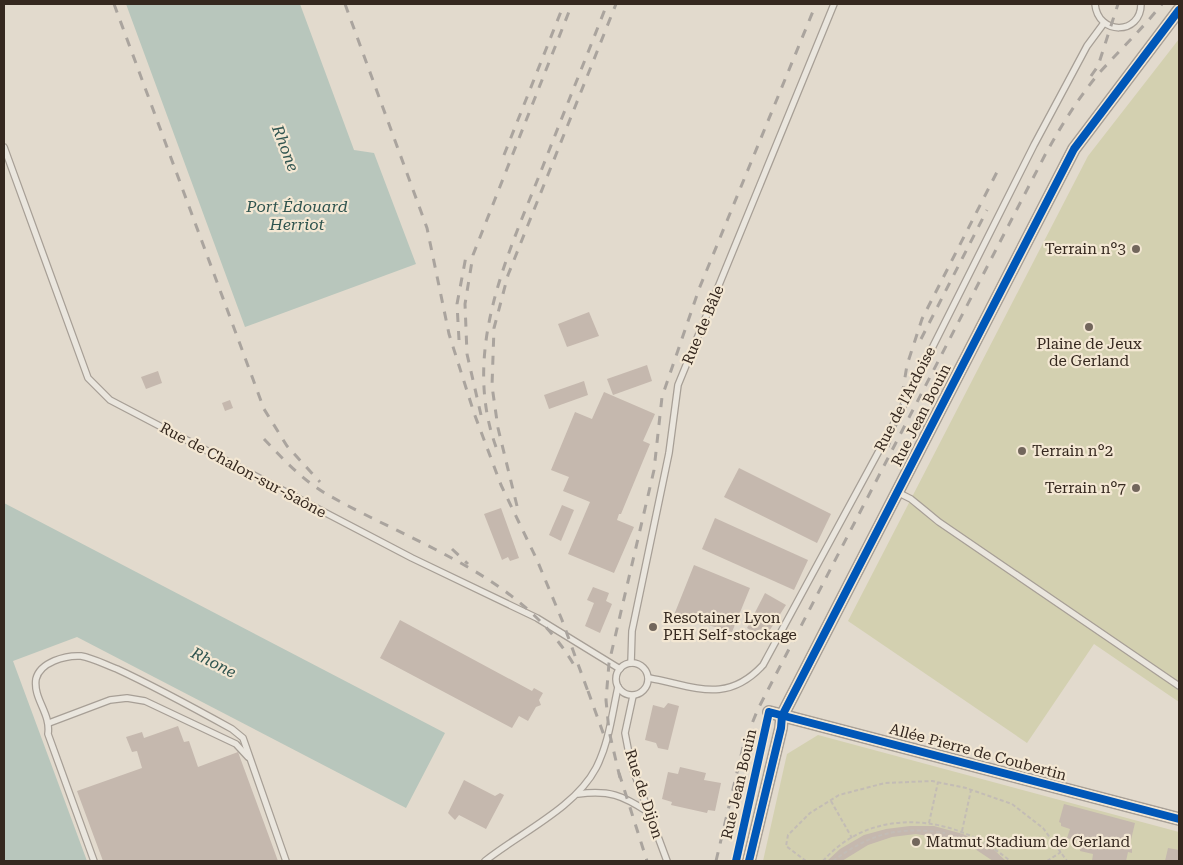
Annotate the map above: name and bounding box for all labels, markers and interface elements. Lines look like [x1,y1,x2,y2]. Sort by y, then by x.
water label: Rhone [268,122,303,174]
water label: Port Édouard Herriot [245,197,348,234]
place label: Terrain n°3 [1045,240,1126,258]
marker: Terrain n°3 [1130,243,1142,255]
street label: Rue de Bâle [678,283,728,367]
marker: Plaine de Jeux de Gerland [1083,321,1095,333]
place label: Plaine de Jeux de Gerland [1036,335,1142,370]
street label: Rue de l'Ardoise [871,344,939,454]
street label: Rue Jean Bouin [887,360,955,469]
street label: Rue de Chalon-sur-Saône [157,418,329,522]
place label: Terrain n°2 [1032,442,1113,460]
marker: Terrain n°2 [1016,445,1028,457]
place label: Terrain n°7 [1045,479,1126,497]
marker: Terrain n°7 [1130,482,1142,494]
place label: Resotainer Lyon PEH Self-stockage [663,609,797,644]
marker: Resotainer Lyon PEH Self-stockage [647,621,659,633]
water label: Rhone [187,643,239,682]
street label: Allée Pierre de Coubertin [887,720,1069,784]
street label: Rue Jean Bouin [718,727,761,841]
street label: Rue de Dijon [621,747,667,841]
place label: Matmut Stadium de Gerland [926,833,1130,851]
marker: Matmut Stadium de Gerland [910,836,922,848]

